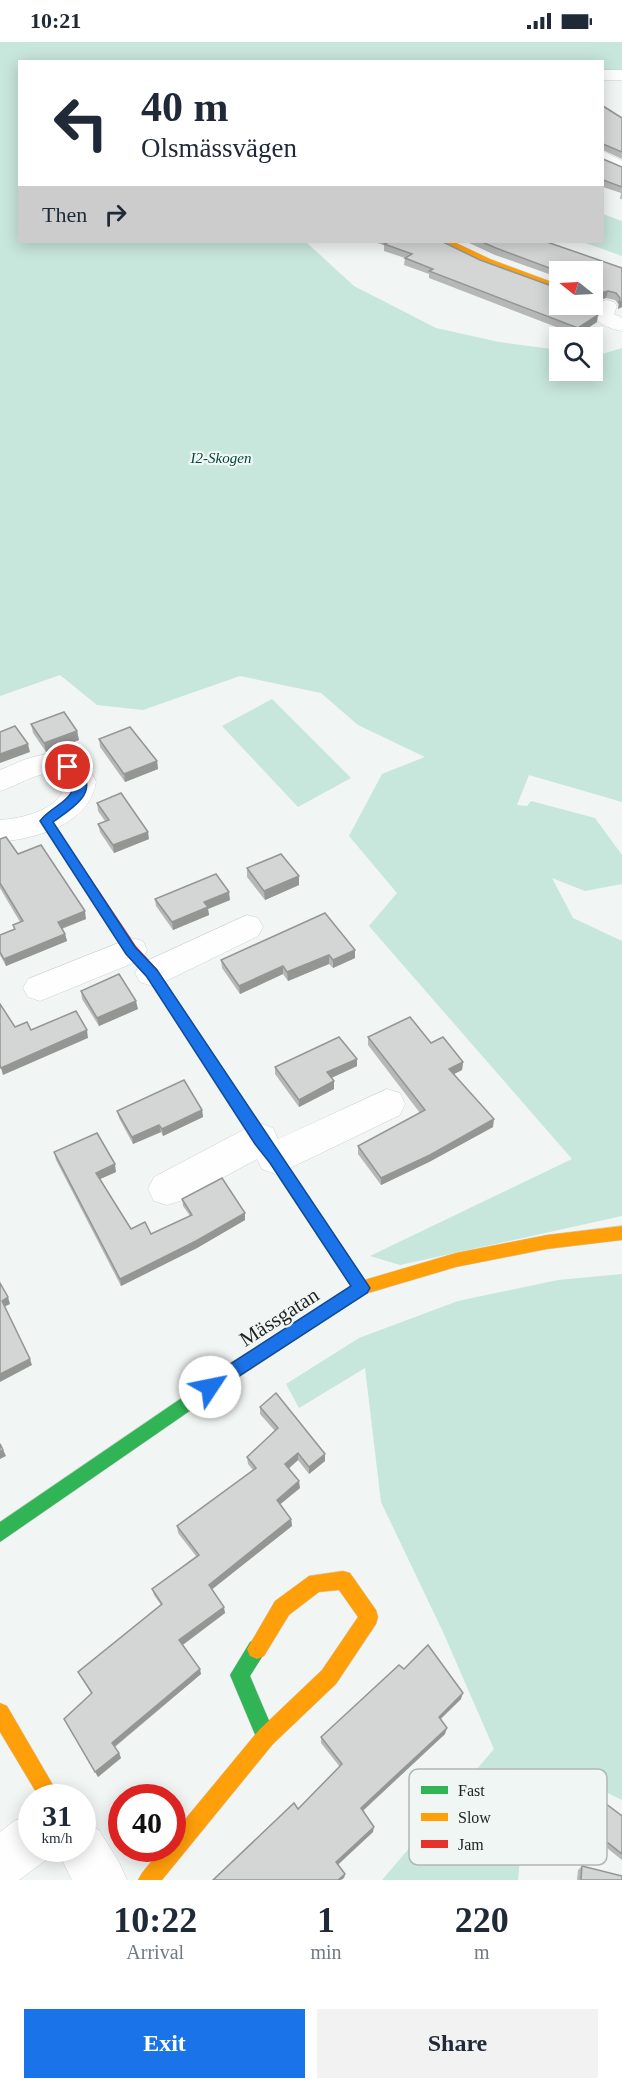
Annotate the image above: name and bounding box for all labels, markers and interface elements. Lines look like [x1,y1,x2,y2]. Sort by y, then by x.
text: 10:21 [30,8,81,33]
icon: left [42,84,120,162]
text: 40 m [141,84,229,130]
text: Olsmässvägen [141,133,297,163]
icon: right [99,198,132,231]
text: Then [42,202,87,227]
north arrow [549,261,603,315]
map controls [549,261,603,381]
button: search [549,327,603,381]
park label: I2-Skogen [190,450,251,466]
pin [42,741,93,792]
icon: arrive [51,750,84,783]
street label: Mässgatan [235,1282,324,1352]
position arrow [178,1355,242,1419]
legend [409,1769,607,1865]
text: Fast [458,1782,485,1799]
speed limit sign: 40 [108,1784,186,1862]
text: 31 [42,1799,72,1832]
text: Slow [458,1809,491,1826]
text: km/h [42,1830,72,1846]
text: Jam [458,1836,484,1853]
text: 10:22 [113,1900,197,1940]
text: 1 [317,1900,335,1940]
text: 220 [455,1900,509,1940]
text: Arrival [126,1941,184,1963]
text: min [310,1941,342,1963]
text: m [474,1941,490,1963]
button: Exit [24,2009,305,2078]
button: Share [317,2009,598,2078]

